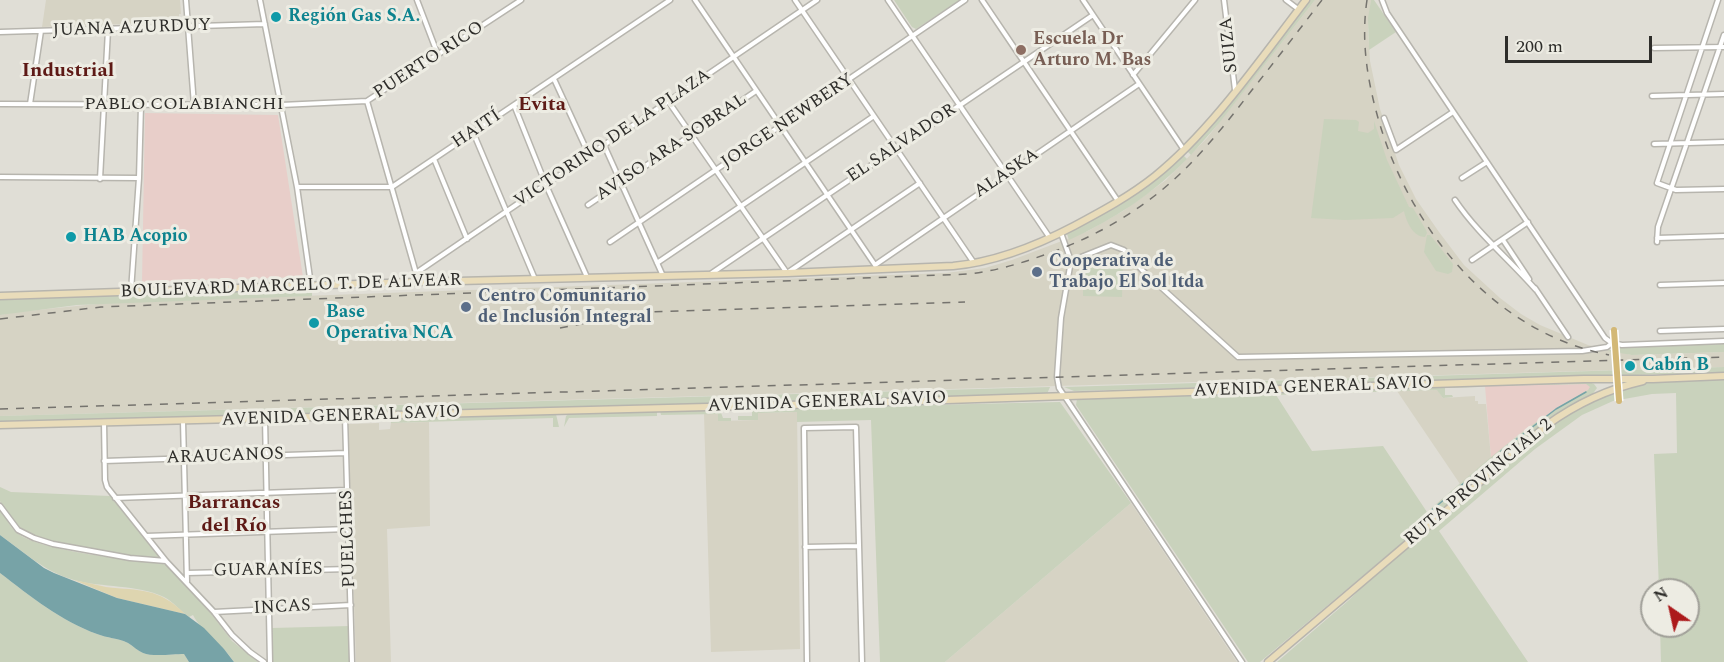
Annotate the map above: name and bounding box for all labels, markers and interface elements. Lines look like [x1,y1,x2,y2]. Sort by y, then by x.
place label: Región Gas S.A. [288,6,420,28]
marker: Región Gas S.A. [269,10,283,24]
street label: JUANA AZURDUY [52,15,212,43]
street label: SUIZA [1216,16,1244,74]
street label: PUERTO RICO [370,17,488,105]
scale bar [1508,24,1655,62]
place label: Escuela Dr Arturo M. Bas [1033,29,1151,72]
text: 200 m [1516,33,1563,60]
marker: Escuela Dr Arturo M. Bas [1014,43,1028,57]
district label: Industrial [22,60,114,84]
street label: VICTORINO DE LA PLAZA [511,65,715,213]
street label: JORGE NEWBERY [718,70,858,174]
street label: AVISO ARA SOBRAL [593,90,751,206]
street label: PABLO COLABIANCHI [84,94,284,116]
district label: Evita [518,94,566,118]
street label: EL SALVADOR [843,100,961,188]
street label: HAITÍ [448,106,506,154]
street label: ALASKA [971,145,1043,203]
place label: HAB Acopio [83,226,188,248]
marker: HAB Acopio [64,230,78,244]
place label: Cooperativa de Trabajo El Sol ltda [1049,251,1204,294]
marker: Cooperativa de Trabajo El Sol ltda [1030,265,1044,279]
street label: BOULEVARD MARCELO T. DE ALVEAR [120,270,462,304]
place label: Centro Comunitario de Inclusión Integral [478,286,652,328]
marker: Centro Comunitario de Inclusión Integral [459,300,473,314]
place label: Base Operativa NCA [326,302,454,344]
marker: Base Operativa NCA [307,316,321,330]
place label: Cabín B [1642,355,1709,377]
marker: Cabín B [1623,359,1637,373]
street label: AVENIDA GENERAL SAVIO [1193,373,1433,403]
street label: AVENIDA GENERAL SAVIO [707,388,947,418]
street label: AVENIDA GENERAL SAVIO [221,402,461,432]
street label: RUTA PROVINCIAL 2 [1401,415,1557,551]
street label: ARAUCANOS [166,444,284,470]
street label: PUELCHES [336,490,362,588]
district label: Barrancas del Río [187,492,281,539]
street label: GUARANÍES [213,559,323,583]
north arrow [1640,578,1700,638]
text: N [1649,581,1673,608]
street label: INCAS [253,596,311,620]

